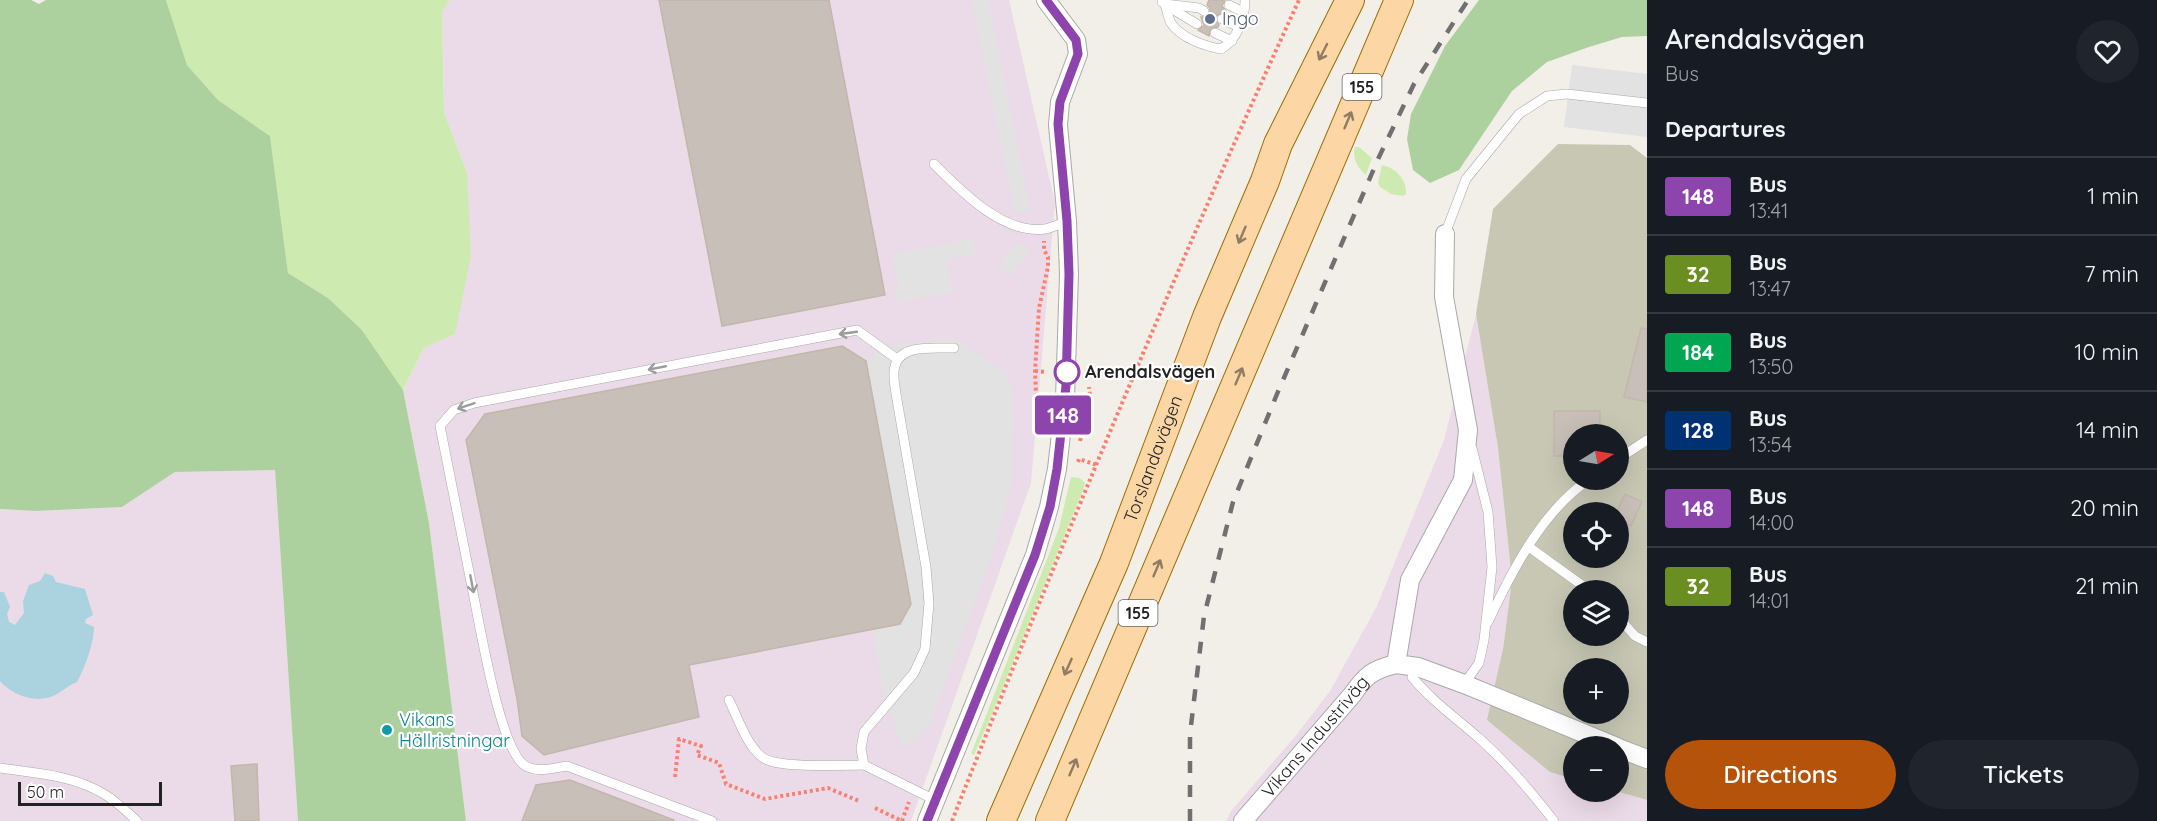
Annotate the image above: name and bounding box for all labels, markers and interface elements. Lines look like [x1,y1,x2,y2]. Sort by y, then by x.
place label: Ingo [1222,7,1259,30]
marker: Ingo [1203,12,1217,26]
button: heart [2076,20,2139,83]
text: Arendalsvägen [1665,21,1865,56]
one-way arrow [1317,42,1328,60]
text: Bus [1665,61,1699,86]
road number: 155 [1342,74,1382,100]
one-way arrow [1343,112,1354,130]
text: Departures [1665,115,1786,143]
text: Bus [1749,170,1787,198]
text: 1 min [2087,182,2139,210]
text: 148 [1682,183,1714,209]
text: 13:41 [1749,198,1788,223]
one-way arrow [1236,225,1247,243]
text: Bus [1749,248,1787,276]
text: 7 min [2084,260,2139,288]
text: 32 [1686,261,1710,287]
text: 13:47 [1749,276,1791,301]
text: Bus [1749,326,1787,354]
one-way arrow [839,327,859,338]
text: 10 min [2074,338,2139,366]
text: 184 [1682,339,1714,365]
text: 13:50 [1749,354,1793,379]
marker: Arendalsvägen [1054,359,1080,385]
place label: Arendalsvägen [1085,360,1215,383]
one-way arrow [648,363,667,374]
one-way arrow [1234,368,1246,386]
street label: Torslandavägen [1118,392,1187,525]
line badge: 148 [1028,396,1098,434]
one-way arrow [457,402,476,413]
text: 148 [1047,402,1079,428]
text: Bus [1749,404,1787,432]
text: 14 min [2076,416,2139,444]
text: 128 [1682,417,1714,443]
north arrow [1563,424,1629,490]
map controls [1563,424,1629,802]
text: 13:54 [1749,432,1792,457]
text: Bus [1749,482,1787,510]
text: 20 min [2070,494,2139,522]
text: 148 [1682,495,1714,521]
button: locate [1563,502,1629,568]
text: 14:00 [1749,510,1794,535]
one-way arrow [1152,559,1163,578]
text: Bus [1749,560,1787,588]
text: 21 min [2075,572,2139,600]
text: 32 [1686,573,1710,599]
one-way arrow [467,574,478,594]
button: layers [1563,580,1629,646]
text: 14:01 [1749,588,1790,613]
road number: 155 [1118,600,1158,626]
one-way arrow [1062,658,1074,676]
button: + [1563,658,1629,724]
street label: Vikans Industriväg [1256,671,1373,802]
place label: Vikans Hällristningar [399,708,510,752]
marker: Vikans Hällristningar [380,723,394,737]
button: − [1563,736,1629,802]
button: Directions [1665,740,1896,809]
button: Tickets [1908,740,2139,809]
one-way arrow [1068,758,1079,777]
scale bar [18,779,162,806]
text: 50 m [27,782,64,802]

